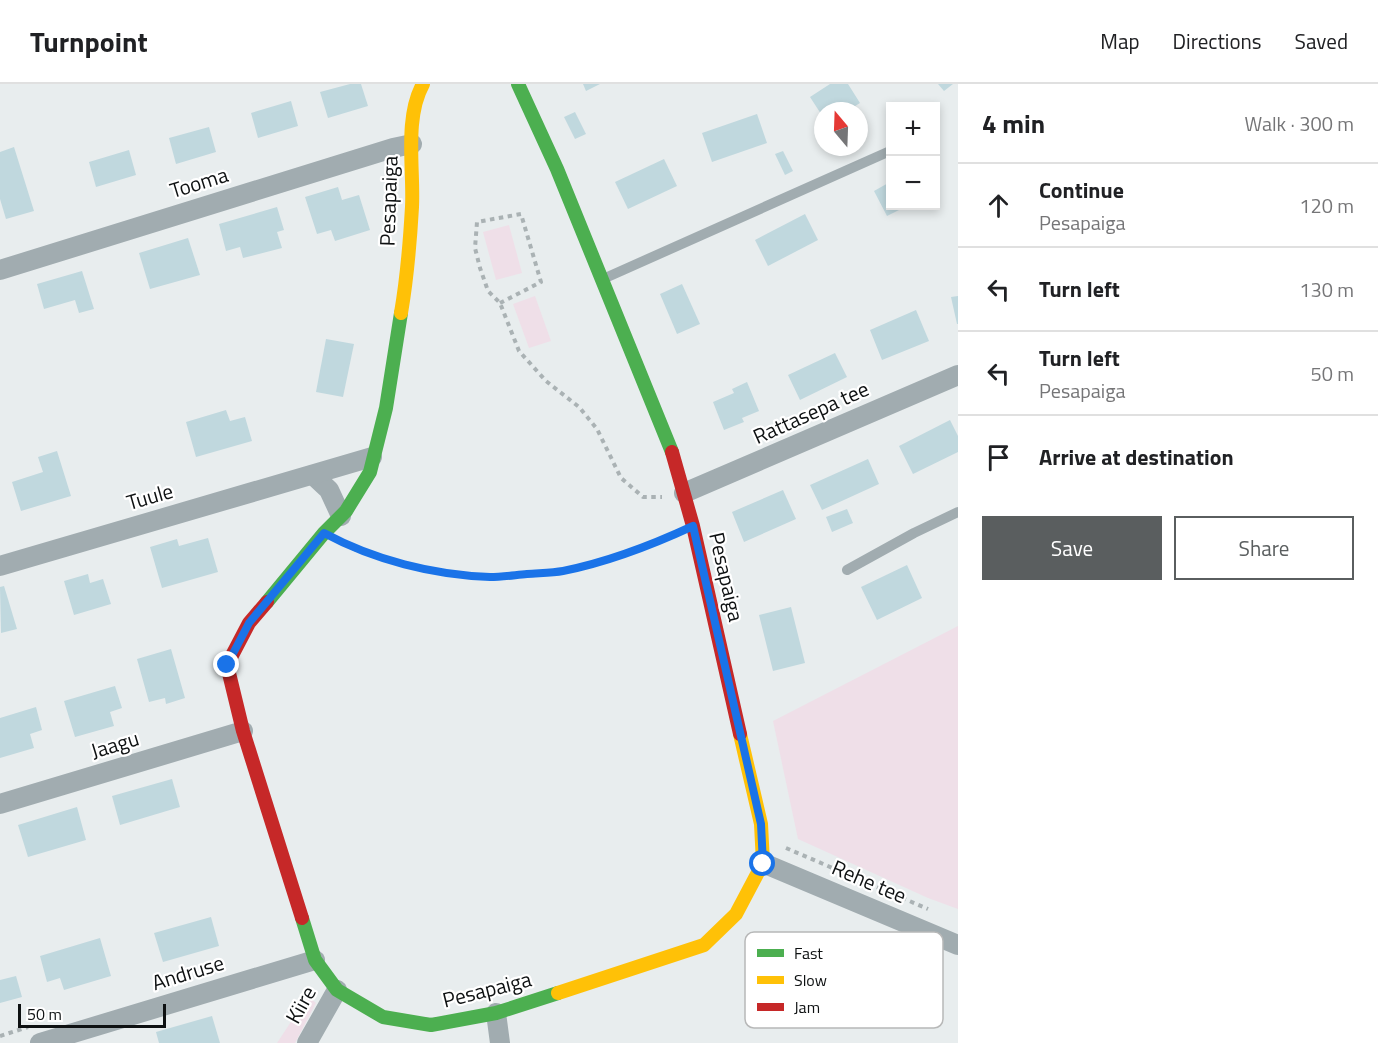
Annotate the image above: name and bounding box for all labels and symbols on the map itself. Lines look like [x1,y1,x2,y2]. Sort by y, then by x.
north arrow [814,102,868,156]
street label: Pesapaiga [370,155,406,247]
street label: Tooma [166,158,232,206]
street label: Rattasepa tee [747,372,874,452]
street label: Tuule [123,474,177,518]
street label: Pesapaiga [701,529,753,625]
route end [213,651,239,677]
street label: Jaagu [87,722,143,767]
route start [749,850,775,876]
street label: Rehe tee [827,851,912,911]
legend [745,932,943,1028]
text: Fast [794,941,823,965]
street label: Andruse [148,946,228,998]
street label: Pesapaiga [439,962,535,1016]
text: Slow [794,968,827,992]
street label: Kiire [277,980,324,1029]
text: Jam [794,995,820,1019]
scale bar [18,1001,166,1028]

